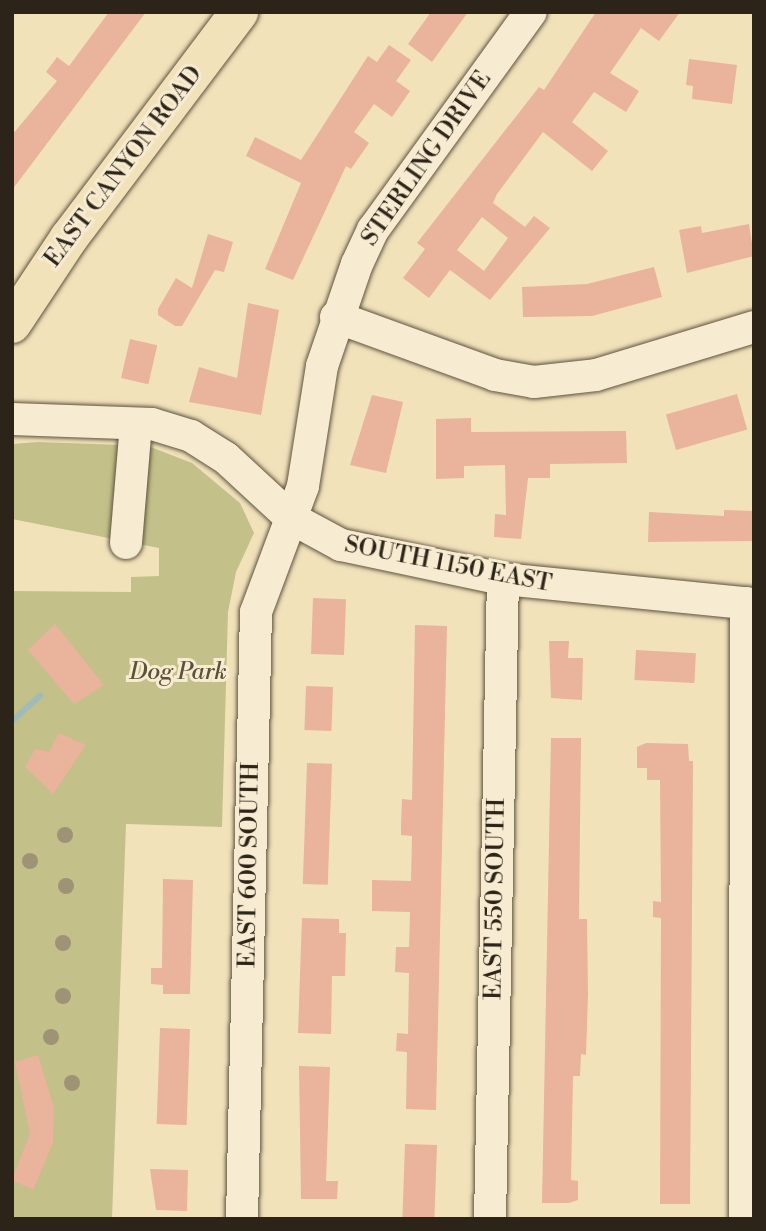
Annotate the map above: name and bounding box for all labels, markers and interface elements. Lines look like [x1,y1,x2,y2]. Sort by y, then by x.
street label: EAST CANYON ROAD [39,61,209,273]
street label: STERLING DRIVE [356,66,498,252]
street label: SOUTH 1150 EAST [342,531,554,599]
park label: Dog Park [129,659,227,687]
street label: EAST 600 SOUTH [234,762,266,968]
street label: EAST 550 SOUTH [480,798,512,1000]

